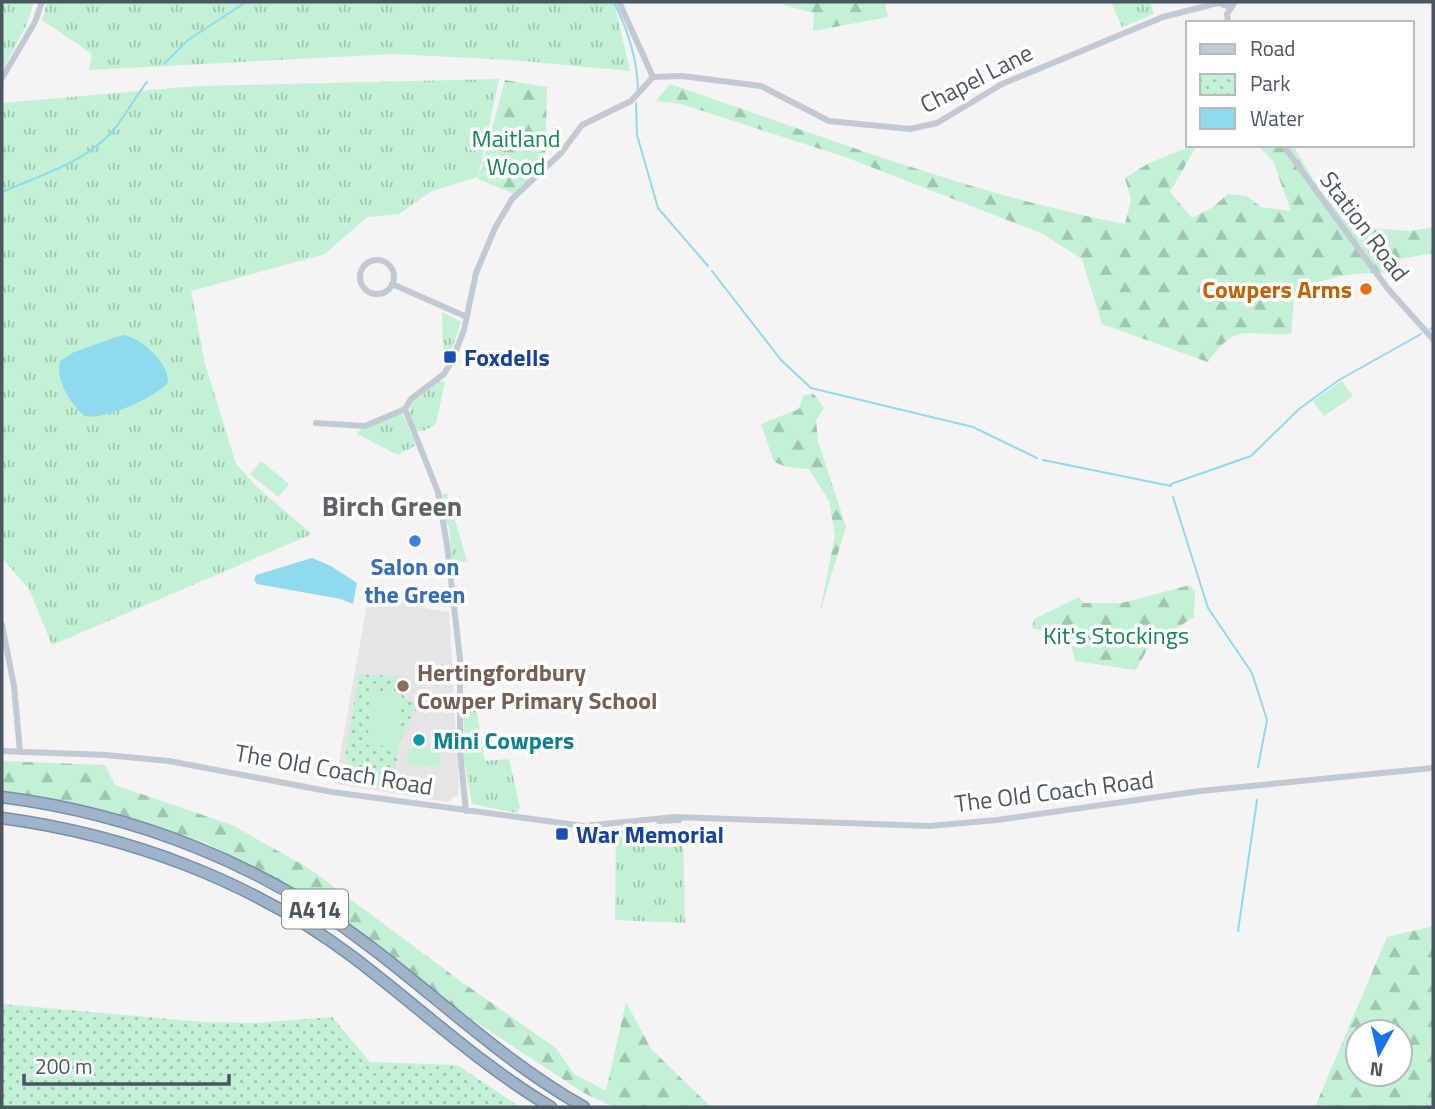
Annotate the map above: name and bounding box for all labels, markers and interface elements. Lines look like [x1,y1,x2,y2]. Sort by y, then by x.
legend [1186,21,1414,147]
text: Road [1250,32,1295,64]
street label: Chapel Lane [913,34,1039,122]
text: Park [1250,67,1290,99]
text: Water [1250,102,1304,134]
park label: Maitland Wood [471,120,561,184]
street label: Station Road [1312,163,1418,289]
place label: Cowpers Arms [1202,271,1352,307]
marker: Cowpers Arms [1358,281,1374,297]
place label: Foxdells [464,339,550,375]
marker: Foxdells [442,349,458,365]
district label: Birch Green [322,484,462,527]
marker: Salon on the Green [407,533,423,549]
place label: Salon on the Green [365,548,465,612]
park label: Kit's Stockings [1043,617,1189,653]
place label: Hertingfordbury Cowper Primary School [417,654,658,718]
marker: Hertingfordbury Cowper Primary School [395,678,411,694]
place label: Mini Cowpers [433,722,574,758]
marker: Mini Cowpers [411,732,427,748]
street label: The Old Coach Road [232,734,436,804]
street label: The Old Coach Road [952,761,1156,821]
place label: War Memorial [576,816,724,852]
marker: War Memorial [554,826,570,842]
road number: A414 [282,890,348,928]
north arrow [1344,1018,1414,1088]
scale bar [24,1042,229,1086]
text: 200 m [35,1050,92,1082]
text: N [1368,1055,1385,1086]

